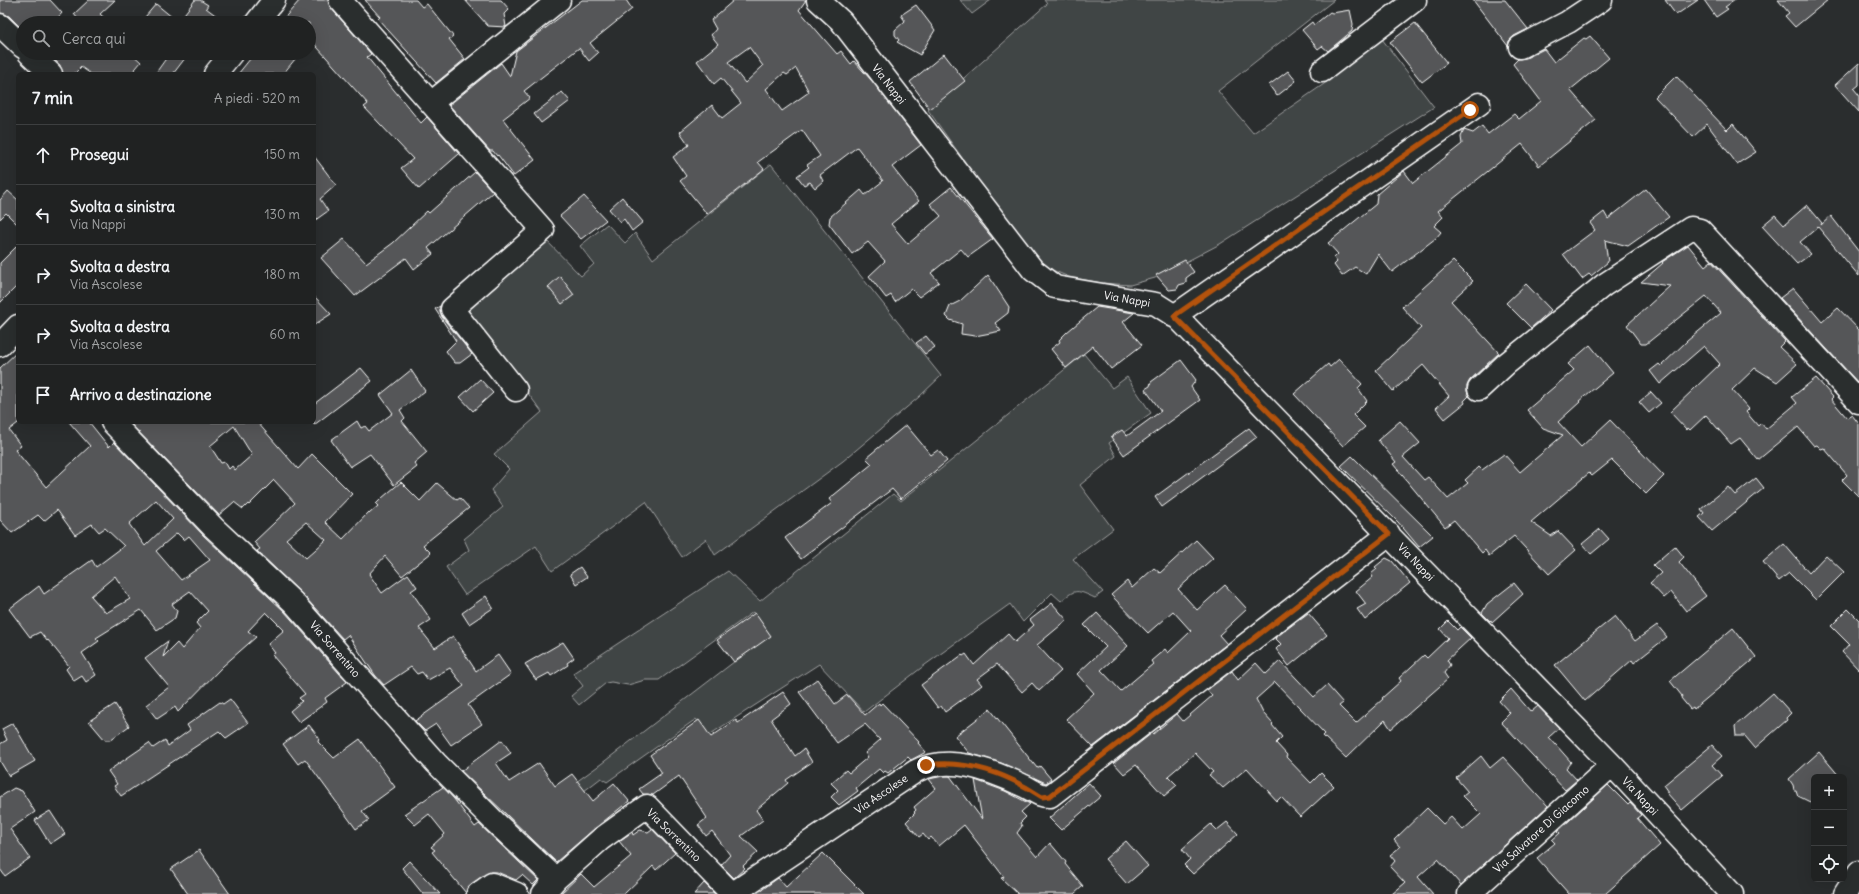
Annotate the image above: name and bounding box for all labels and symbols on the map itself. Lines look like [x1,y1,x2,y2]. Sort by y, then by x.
street label: Via Nappi [869,61,909,107]
route start [1461,101,1479,119]
street label: Via Nappi [1103,288,1151,310]
street label: Via Nappi [1395,540,1437,584]
street label: Via Sorrentino [307,618,363,680]
route end [917,756,935,774]
street label: Via Ascolese [852,771,910,817]
street label: Via Nappi [1619,774,1661,818]
street label: Via Salvatore Di Giacomo [1490,782,1592,876]
street label: Via Sorrentino [644,806,704,864]

